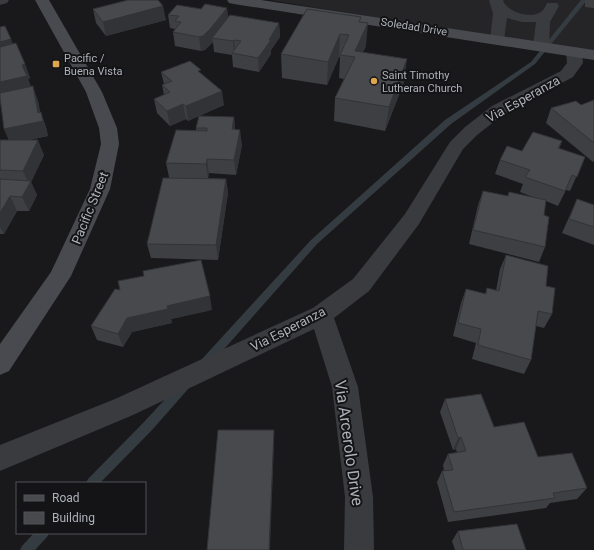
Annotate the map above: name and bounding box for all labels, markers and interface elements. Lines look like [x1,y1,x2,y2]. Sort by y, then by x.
street label: Soledad Drive [380,15,448,39]
place label: Pacific / Buena Vista [64,52,122,78]
marker: Pacific / Buena Vista [51,59,61,69]
place label: Saint Timothy Lutheran Church [382,69,462,95]
street label: Via Esperanza [484,73,562,125]
marker: Saint Timothy Lutheran Church [369,76,379,86]
street label: Pacific Street [69,170,111,246]
street label: Via Esperanza [248,304,328,354]
street label: Via Arcerolo Drive [331,379,367,507]
legend [16,482,146,534]
text: Road [52,491,80,505]
text: Building [52,511,95,525]

